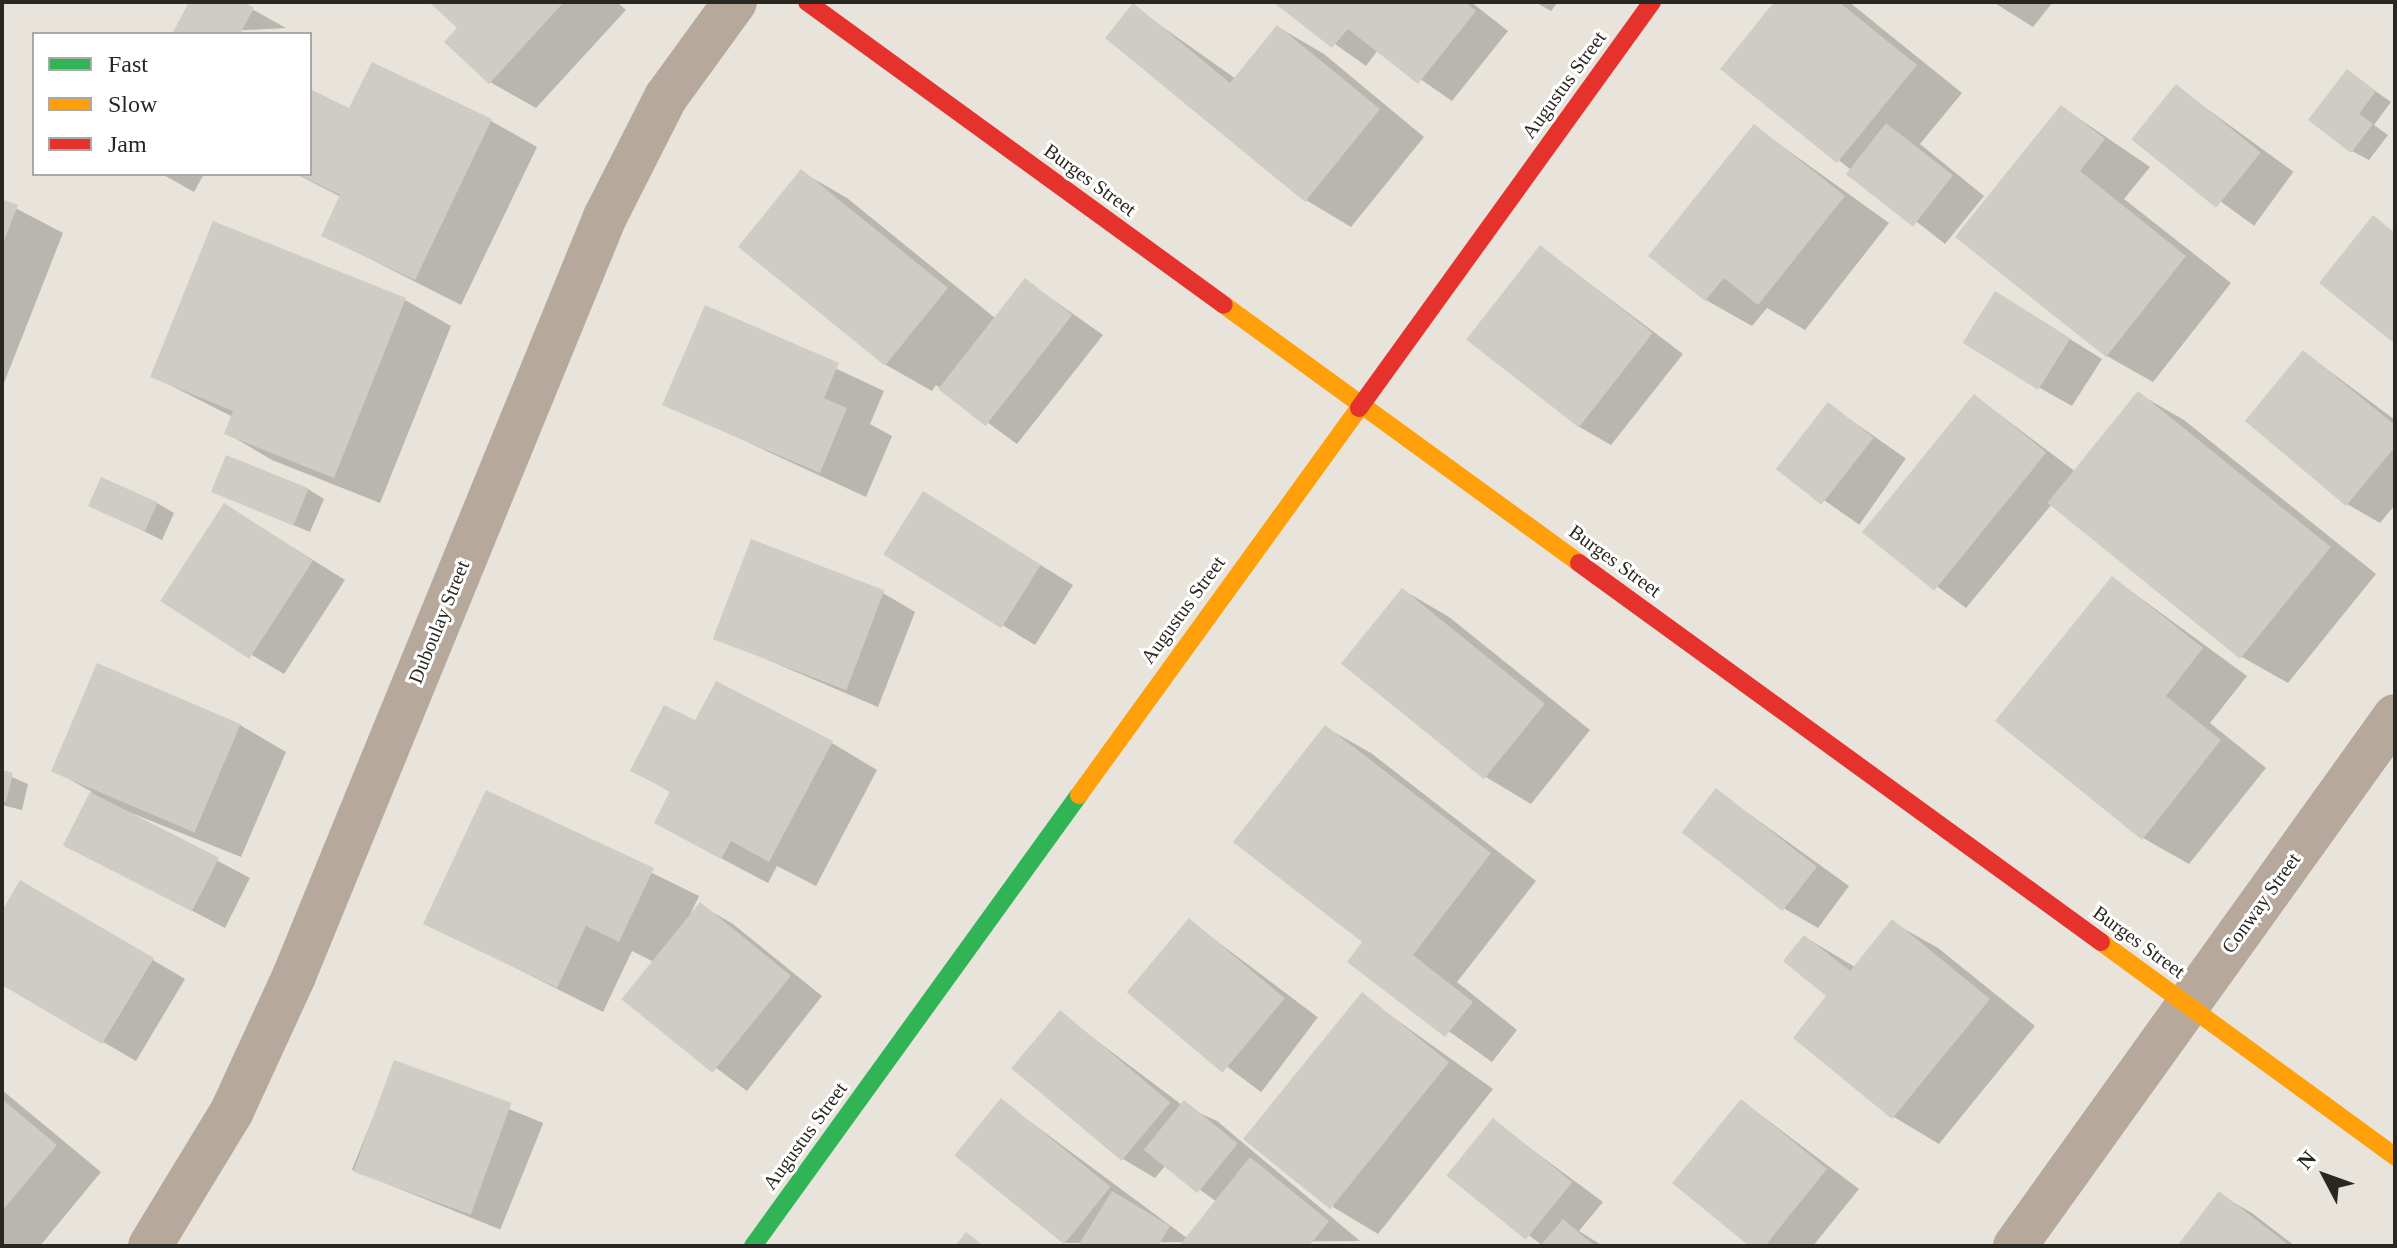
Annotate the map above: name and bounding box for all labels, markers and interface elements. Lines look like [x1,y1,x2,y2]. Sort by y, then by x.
street label: Augustus Street [1517,26,1611,144]
legend [32,32,312,176]
text: Fast [108,51,148,77]
text: Slow [108,91,157,117]
text: Jam [108,131,147,157]
street label: Burges Street [1039,139,1141,221]
street label: Burges Street [1564,520,1666,602]
street label: Augustus Street [1136,551,1230,669]
street label: Duboulay Street [403,557,475,687]
street label: Conway Street [2217,848,2305,958]
street label: Burges Street [2088,901,2190,983]
street label: Augustus Street [758,1077,852,1195]
north arrow [2285,1136,2365,1216]
text: N [2292,1146,2321,1174]

